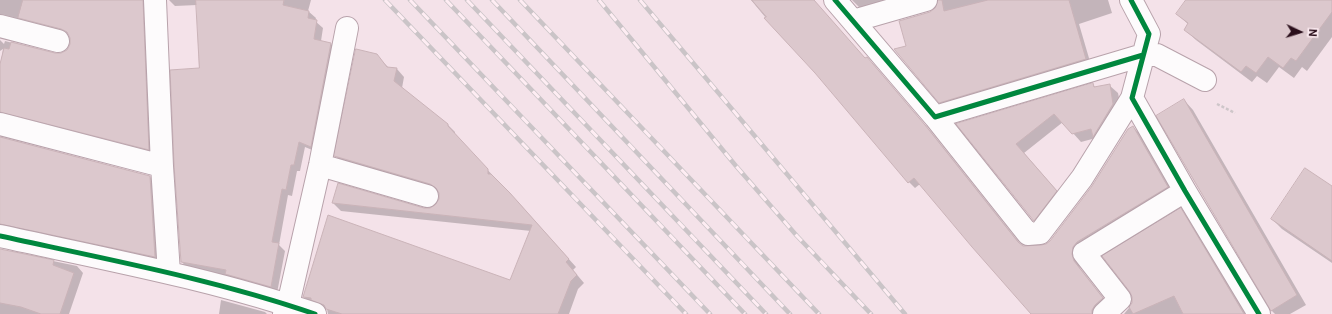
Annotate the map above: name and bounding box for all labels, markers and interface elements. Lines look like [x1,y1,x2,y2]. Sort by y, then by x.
north arrow [1280,12,1320,52]
text: N [1306,29,1319,37]

